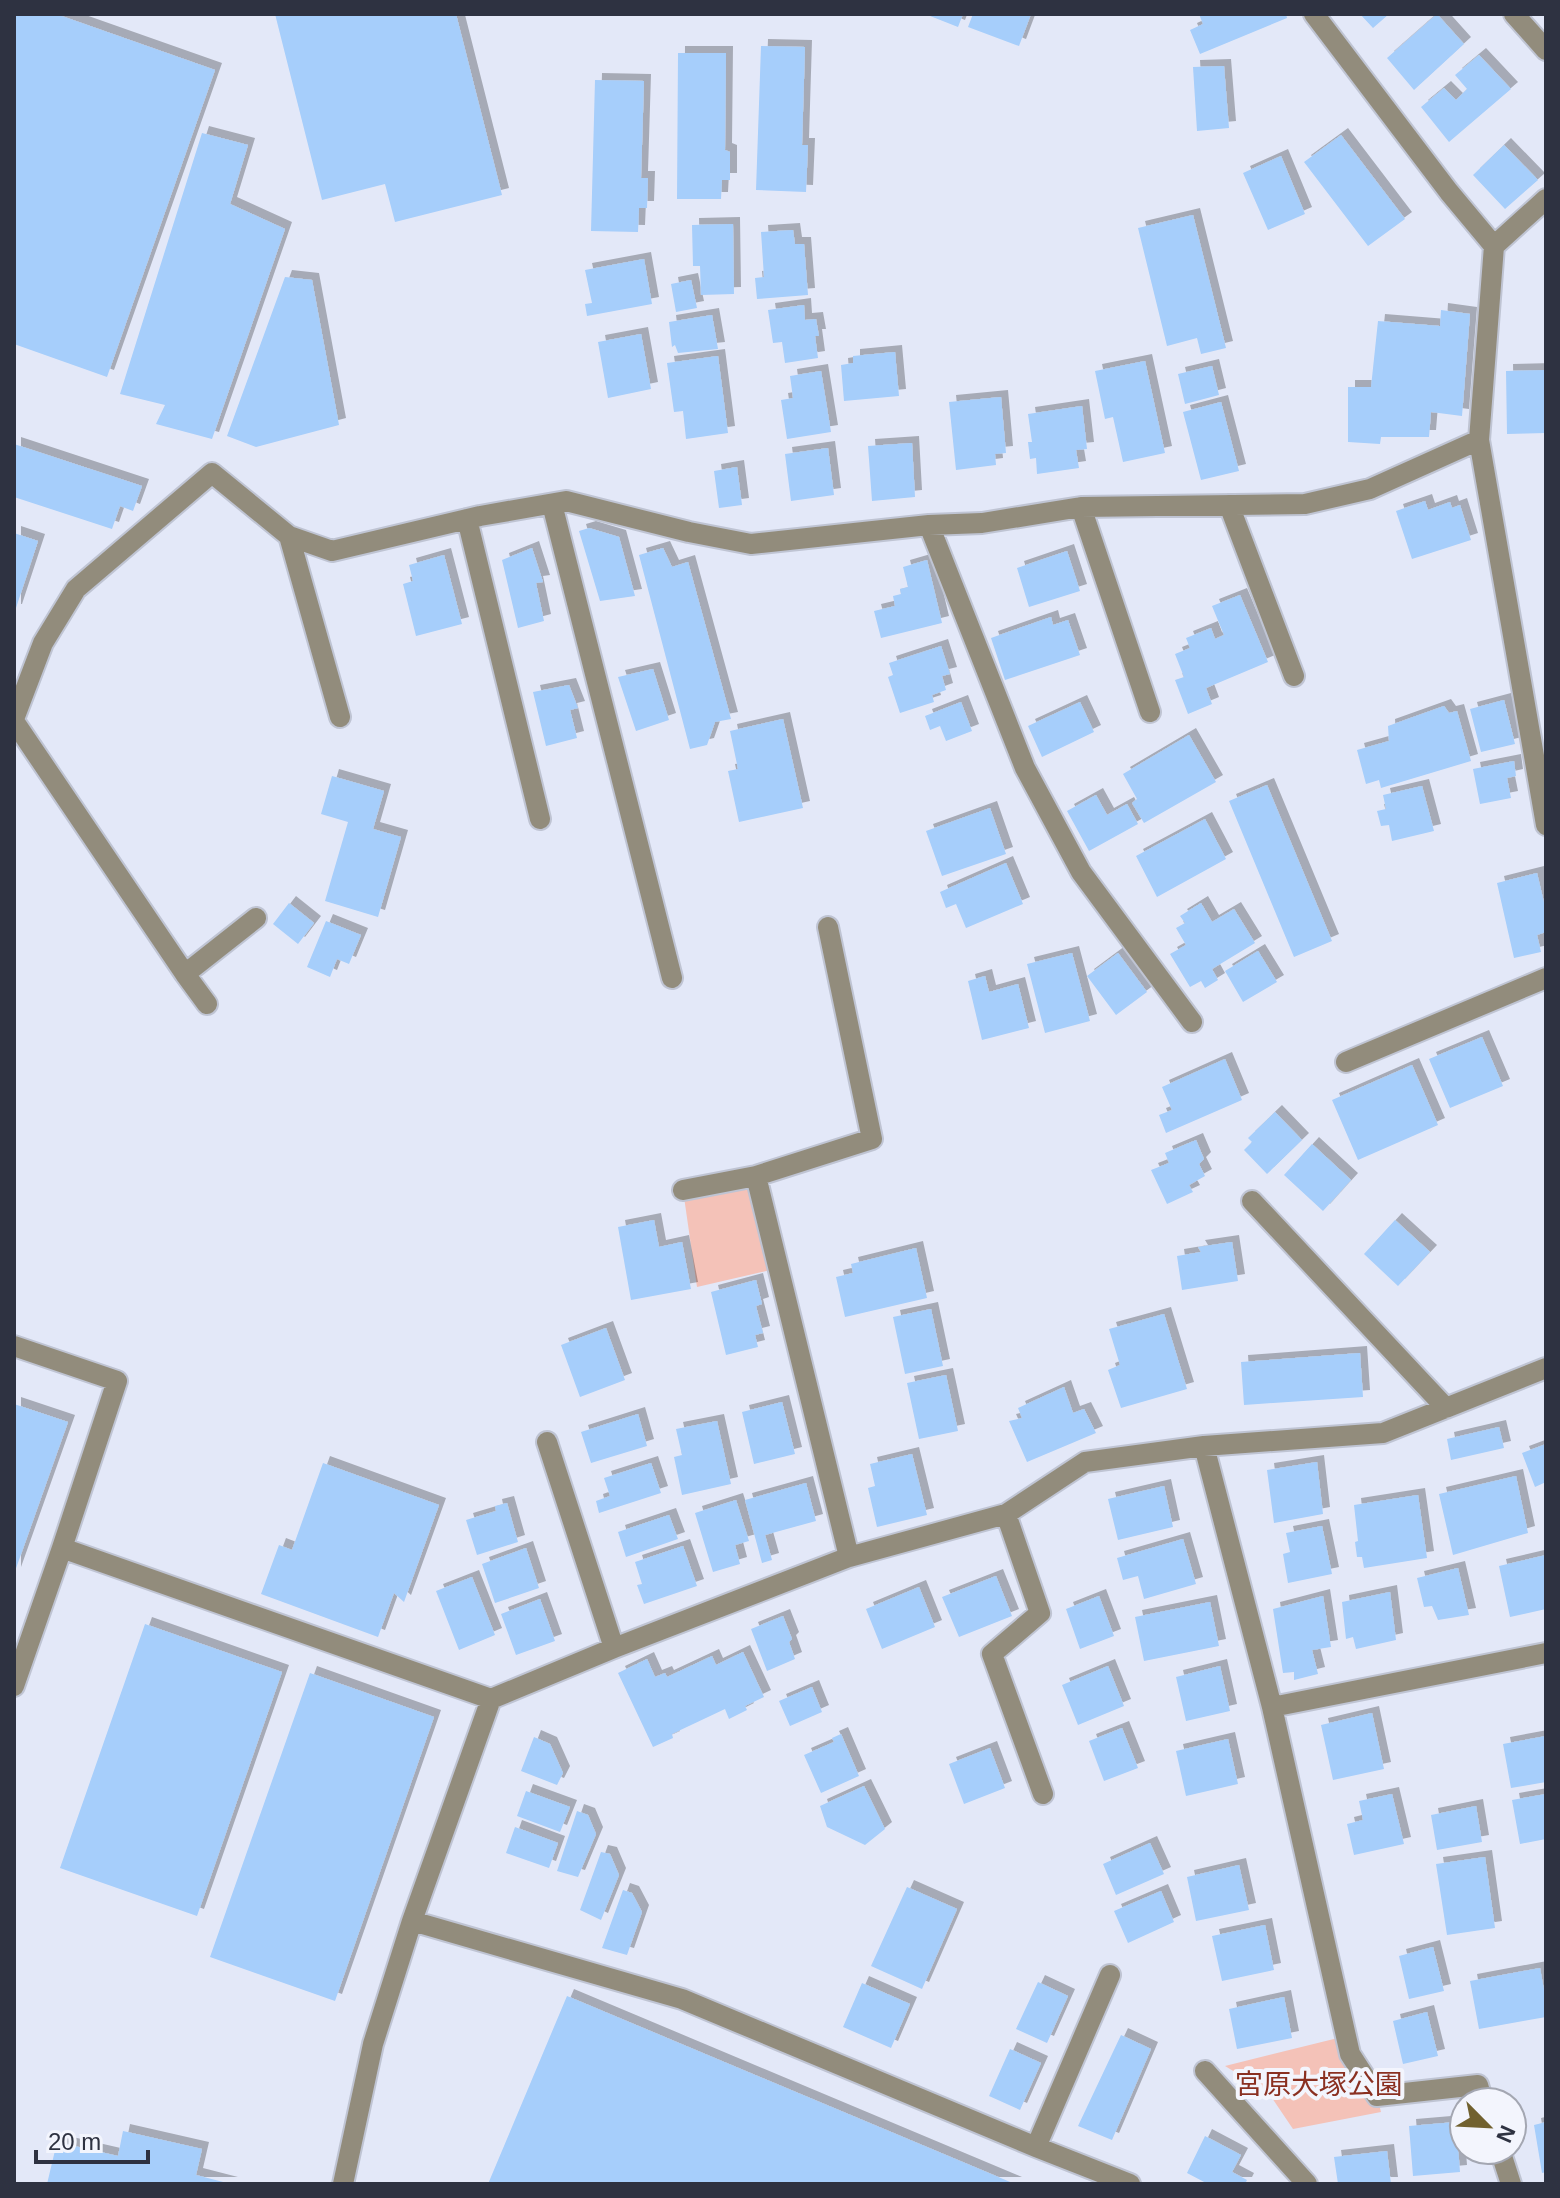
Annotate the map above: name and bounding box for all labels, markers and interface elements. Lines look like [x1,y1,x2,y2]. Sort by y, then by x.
park label: 宮原大塚公園 [1235,2069,1403,2100]
north arrow [1448,2086,1528,2166]
scale bar [36,2114,148,2164]
text: N [1491,2122,1520,2146]
text: 20 m [48,2128,101,2155]

